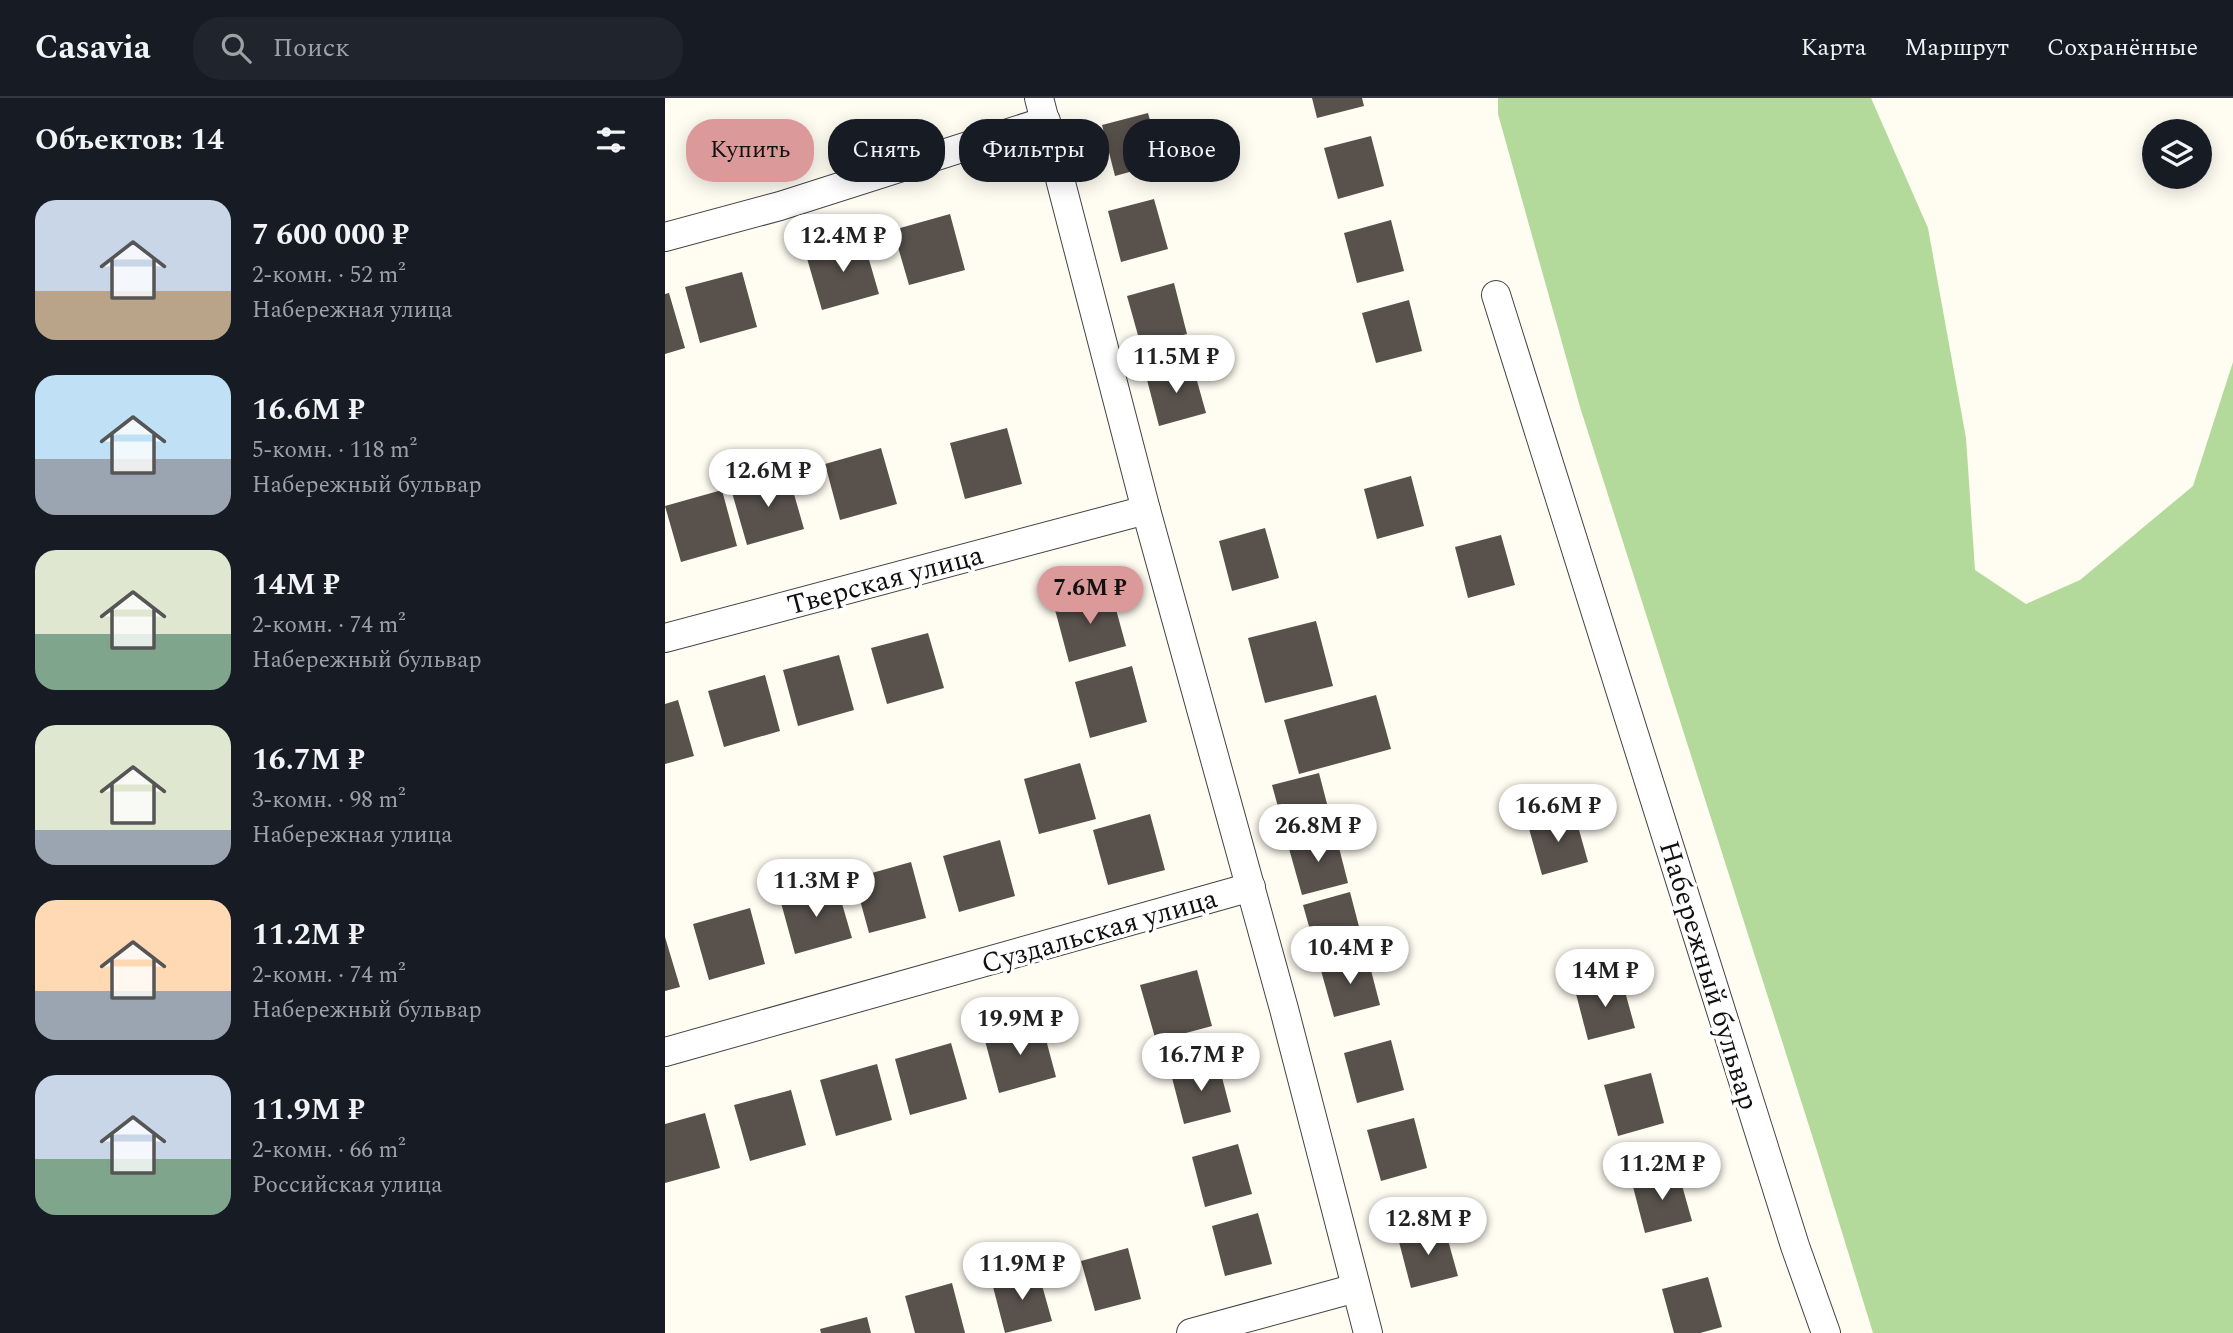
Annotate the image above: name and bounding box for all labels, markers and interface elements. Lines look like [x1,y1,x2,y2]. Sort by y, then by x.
search box [193,17,683,80]
text: Casavia [35,23,151,73]
text: Поиск [273,28,350,68]
icon: search [217,29,255,67]
text: Карта [1801,30,1866,66]
text: Маршрут [1904,30,2009,66]
text: Сохранённые [2047,30,2198,66]
text: Объектов: 14 [35,117,224,163]
chip: Купить [686,119,814,182]
chip: Снять [828,119,945,182]
chip: Фильтры [959,119,1109,182]
chip: Новое [1123,119,1240,182]
map controls [2142,119,2212,189]
button: layers [2142,119,2212,189]
icon: filters [592,121,630,159]
text: 7 600 000 ₽ [252,212,409,258]
pin: 12.4M ₽ [778,214,908,274]
text: 12.4M ₽ [800,219,886,254]
icon: home [91,228,175,312]
text: 2-комн. · 52 m² [252,258,406,293]
text: Набережная улица [252,293,452,328]
pin: 11.5M ₽ [1111,336,1241,395]
text: 11.5M ₽ [1133,340,1219,375]
text: 16.6M ₽ [252,387,365,433]
icon: home [91,403,175,487]
text: 5-комн. · 118 m² [252,433,417,468]
pin: 12.6M ₽ [703,450,833,509]
text: 12.6M ₽ [725,454,811,489]
text: Набережный бульвар [252,468,481,503]
street label: Тверская улица [783,534,988,627]
text: 14M ₽ [252,562,340,608]
pin: 7.6M ₽ [1033,566,1147,626]
text: 7.6M ₽ [1053,571,1127,606]
icon: home [91,578,175,662]
text: 2-комн. · 74 m² [252,608,406,643]
text: Набережный бульвар [252,643,481,678]
text: 16.7M ₽ [252,737,365,783]
icon: home [91,753,175,837]
text: 3-комн. · 98 m² [252,783,406,818]
pin: 16.6M ₽ [1493,784,1623,844]
text: 16.6M ₽ [1515,789,1601,824]
pin: 26.8M ₽ [1253,804,1383,864]
text: 26.8M ₽ [1275,809,1361,844]
text: Набережная улица [252,818,452,853]
street label: Набережный бульвар [1647,836,1770,1115]
pin: 11.3M ₽ [751,860,881,919]
text: 11.3M ₽ [773,864,859,899]
street label: Суздальская улица [976,877,1223,986]
text: 11.2M ₽ [252,912,365,958]
pin: 10.4M ₽ [1285,926,1415,986]
icon: home [91,928,175,1012]
text: 10.4M ₽ [1307,931,1393,966]
pin: 14M ₽ [1556,950,1654,1009]
text: 14M ₽ [1571,954,1639,989]
text: 2-комн. · 74 m² [252,958,406,993]
text: Набережный бульвар [252,993,481,1028]
pin: 19.9M ₽ [955,998,1085,1057]
text: 19.9M ₽ [977,1002,1063,1037]
pin: 16.7M ₽ [1136,1034,1266,1093]
text: 16.7M ₽ [1158,1038,1244,1073]
text: 11.9M ₽ [252,1087,365,1133]
icon: home [91,1103,175,1187]
text: 2-комн. · 66 m² [252,1133,406,1168]
pin: 11.2M ₽ [1597,1142,1727,1202]
text: 11.2M ₽ [1619,1147,1705,1182]
text: Российская улица [252,1168,443,1203]
pin: 12.8M ₽ [1363,1198,1493,1257]
text: 12.8M ₽ [1385,1202,1471,1237]
pin: 11.9M ₽ [957,1242,1087,1302]
text: 11.9M ₽ [979,1247,1065,1282]

